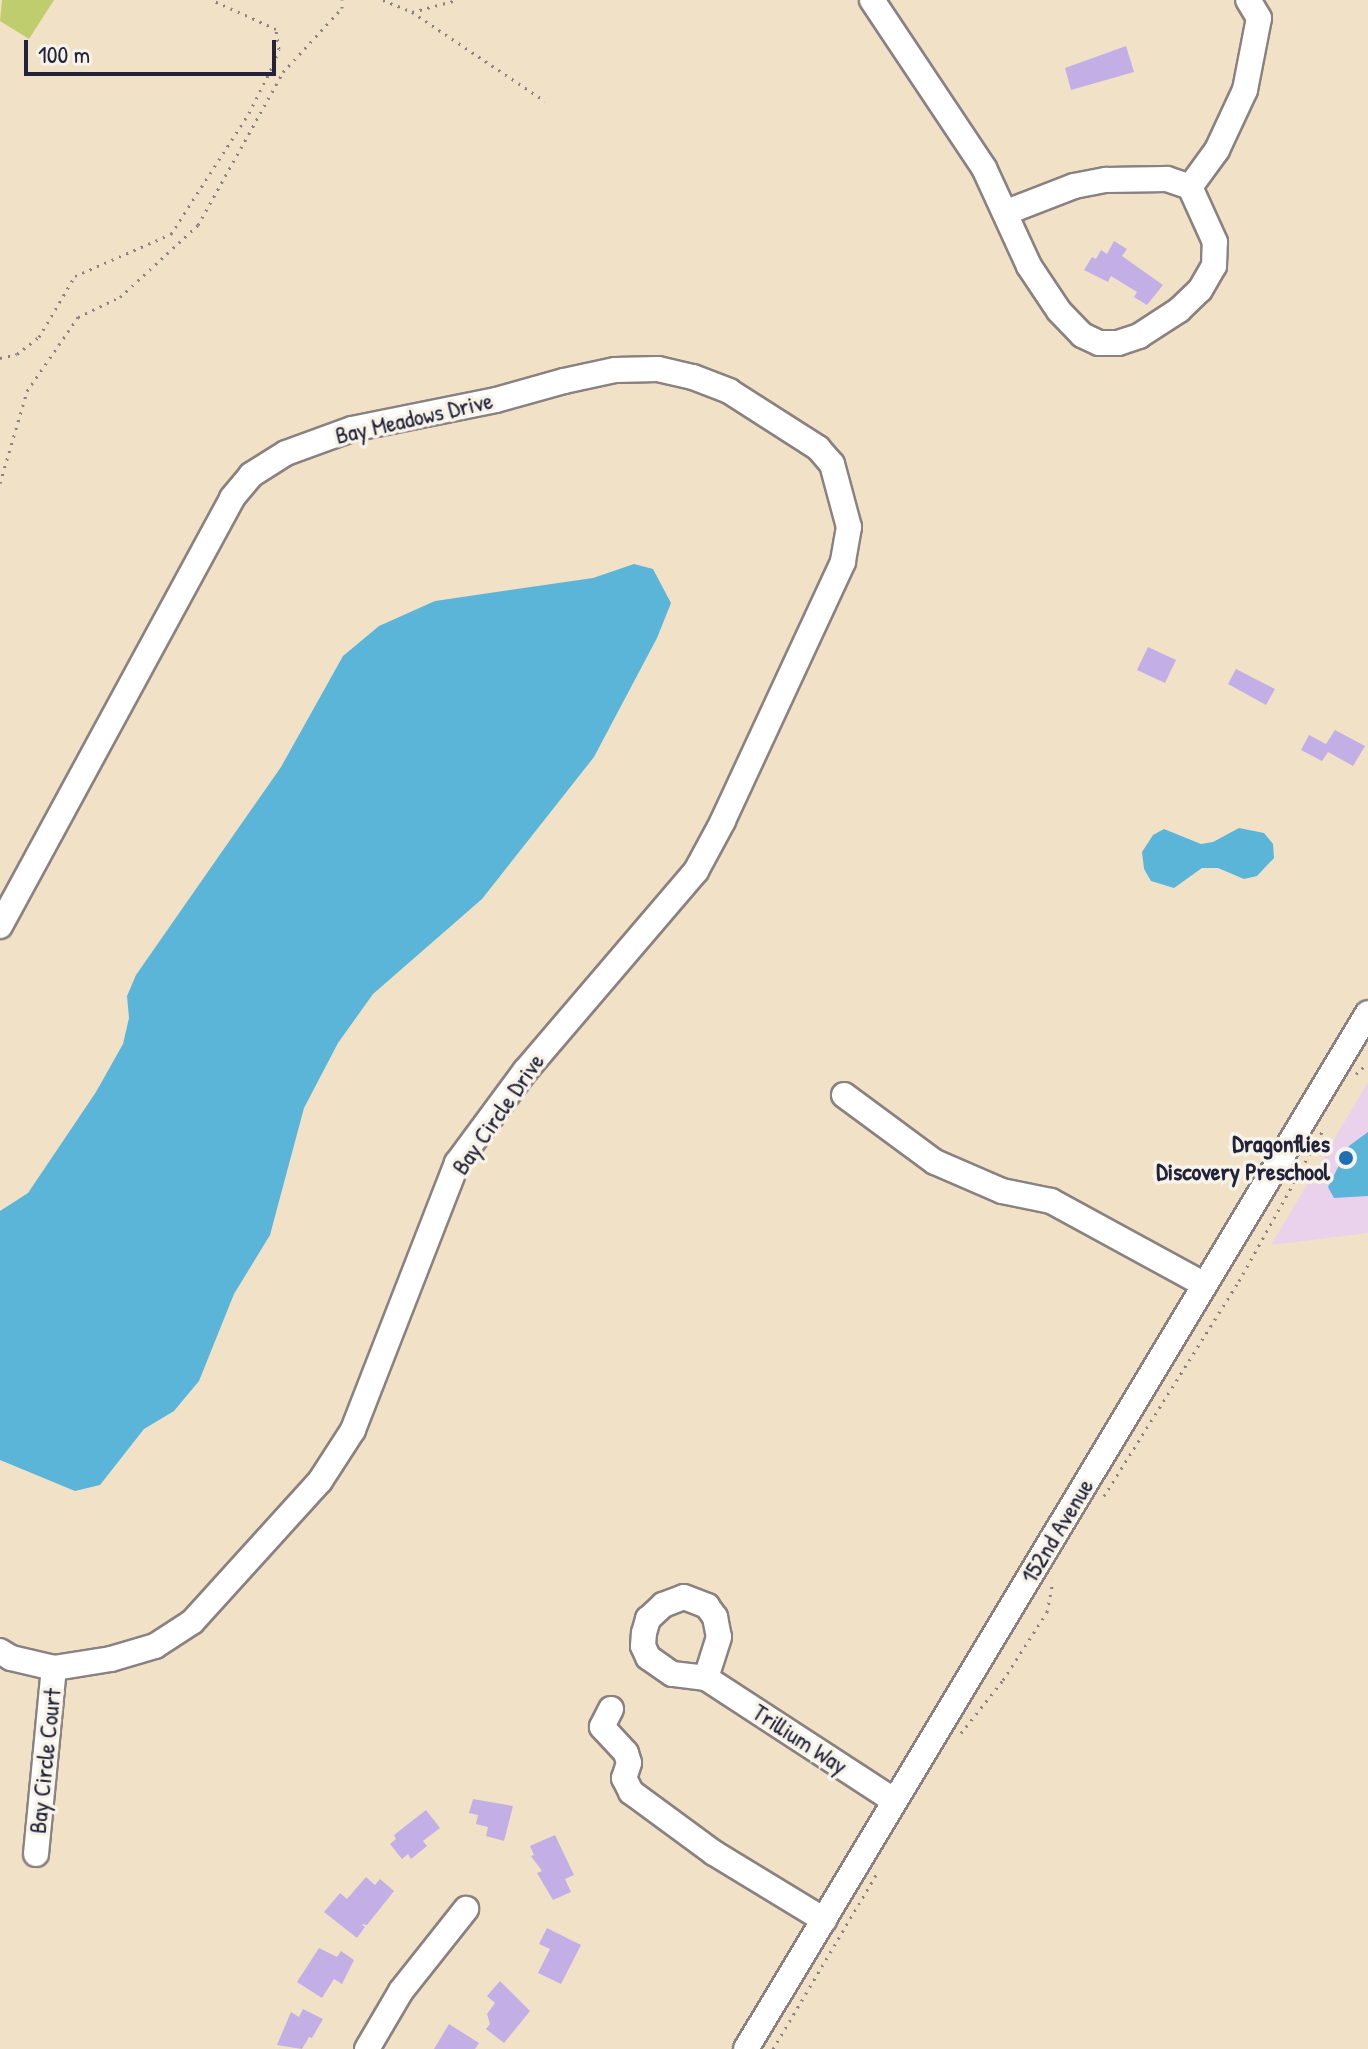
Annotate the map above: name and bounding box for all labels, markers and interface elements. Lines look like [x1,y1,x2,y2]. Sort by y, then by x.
scale bar [28,24,280,74]
text: 100 m [38,38,90,70]
street label: Bay Meadows Drive [333,386,495,450]
street label: Bay Circle Drive [446,1048,550,1180]
place label: Dragonflies Discovery Preschool [1156,1130,1330,1186]
marker: Dragonflies Discovery Preschool [1337,1149,1355,1167]
street label: 152nd Avenue [1015,1474,1099,1588]
street label: Bay Circle Court [23,1687,67,1835]
street label: Trillium Way [747,1698,853,1780]

